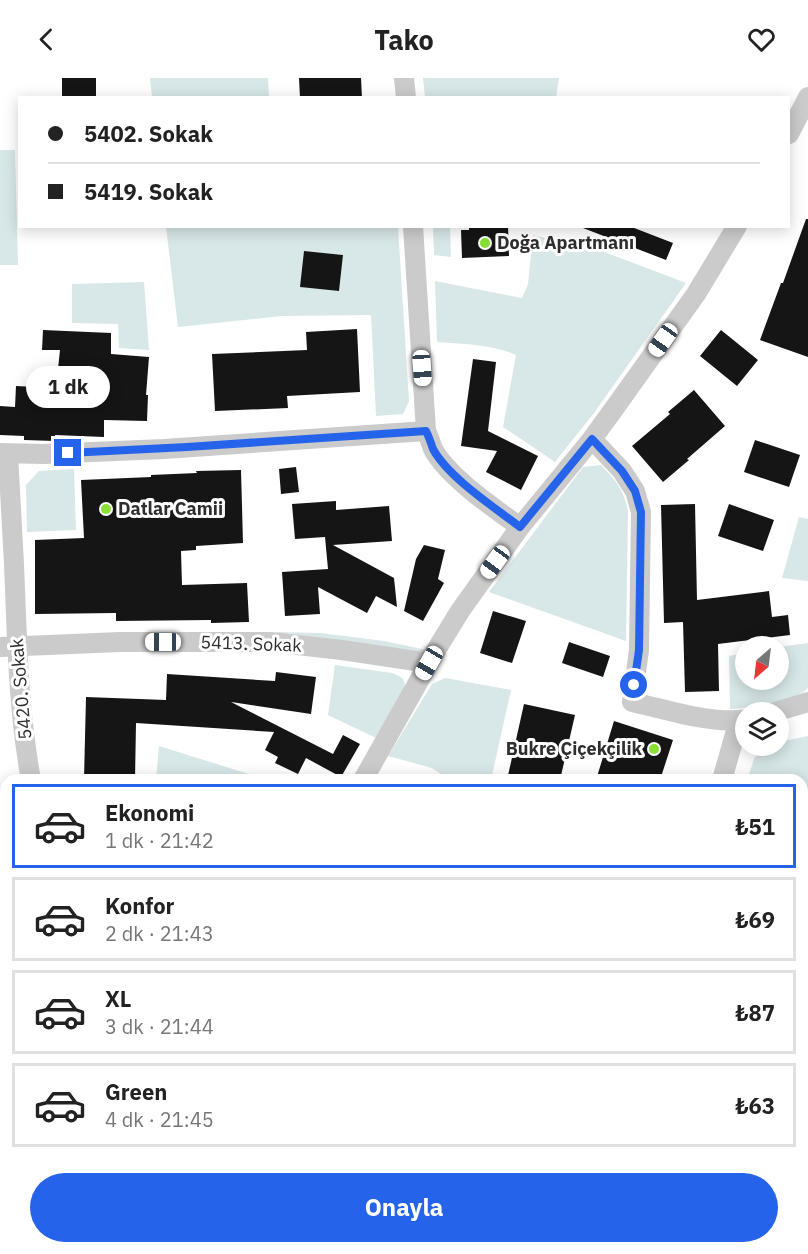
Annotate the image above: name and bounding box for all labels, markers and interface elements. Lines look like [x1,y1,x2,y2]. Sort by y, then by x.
text: Tako [374,22,434,57]
icon: back [30,23,63,56]
icon: heart [745,23,778,56]
text: 5402. Sokak [84,119,213,148]
text: 5419. Sokak [84,177,213,206]
place label: Doğa Apartmanı [497,231,634,254]
marker: Doğa Apartmanı [478,236,492,250]
car [645,320,681,360]
car [412,349,432,387]
callout: 1 dk [26,366,110,408]
text: 1 dk [48,373,88,400]
route end [54,439,81,466]
place label: Datlar Camii [118,497,223,520]
marker: Datlar Camii [99,502,113,516]
car [477,542,513,582]
street label: 5413. Sokak [200,630,303,657]
car [145,633,181,651]
north arrow [735,636,789,690]
map controls [735,636,789,756]
street label: 5420. Sokak [5,637,36,741]
car [412,643,446,683]
route start [620,671,647,698]
button: layers [735,702,789,756]
place label: Bukre Çiçekçilik [506,737,643,760]
marker: Bukre Çiçekçilik [647,742,661,756]
text: Ekonomi [105,798,194,827]
icon: car [33,799,87,853]
text: ₺51 [735,812,775,841]
text: 1 dk · 21:42 [105,827,214,854]
text: Konfor [105,891,174,920]
icon: car [33,892,87,946]
text: ₺69 [735,905,775,934]
text: 2 dk · 21:43 [105,920,214,947]
text: XL [105,984,131,1013]
icon: car [33,985,87,1039]
text: ₺87 [735,998,775,1027]
text: 3 dk · 21:44 [105,1013,214,1040]
text: Green [105,1077,167,1106]
icon: car [33,1078,87,1132]
text: ₺63 [735,1091,775,1120]
text: 4 dk · 21:45 [105,1106,214,1133]
button: Onayla [30,1173,778,1242]

